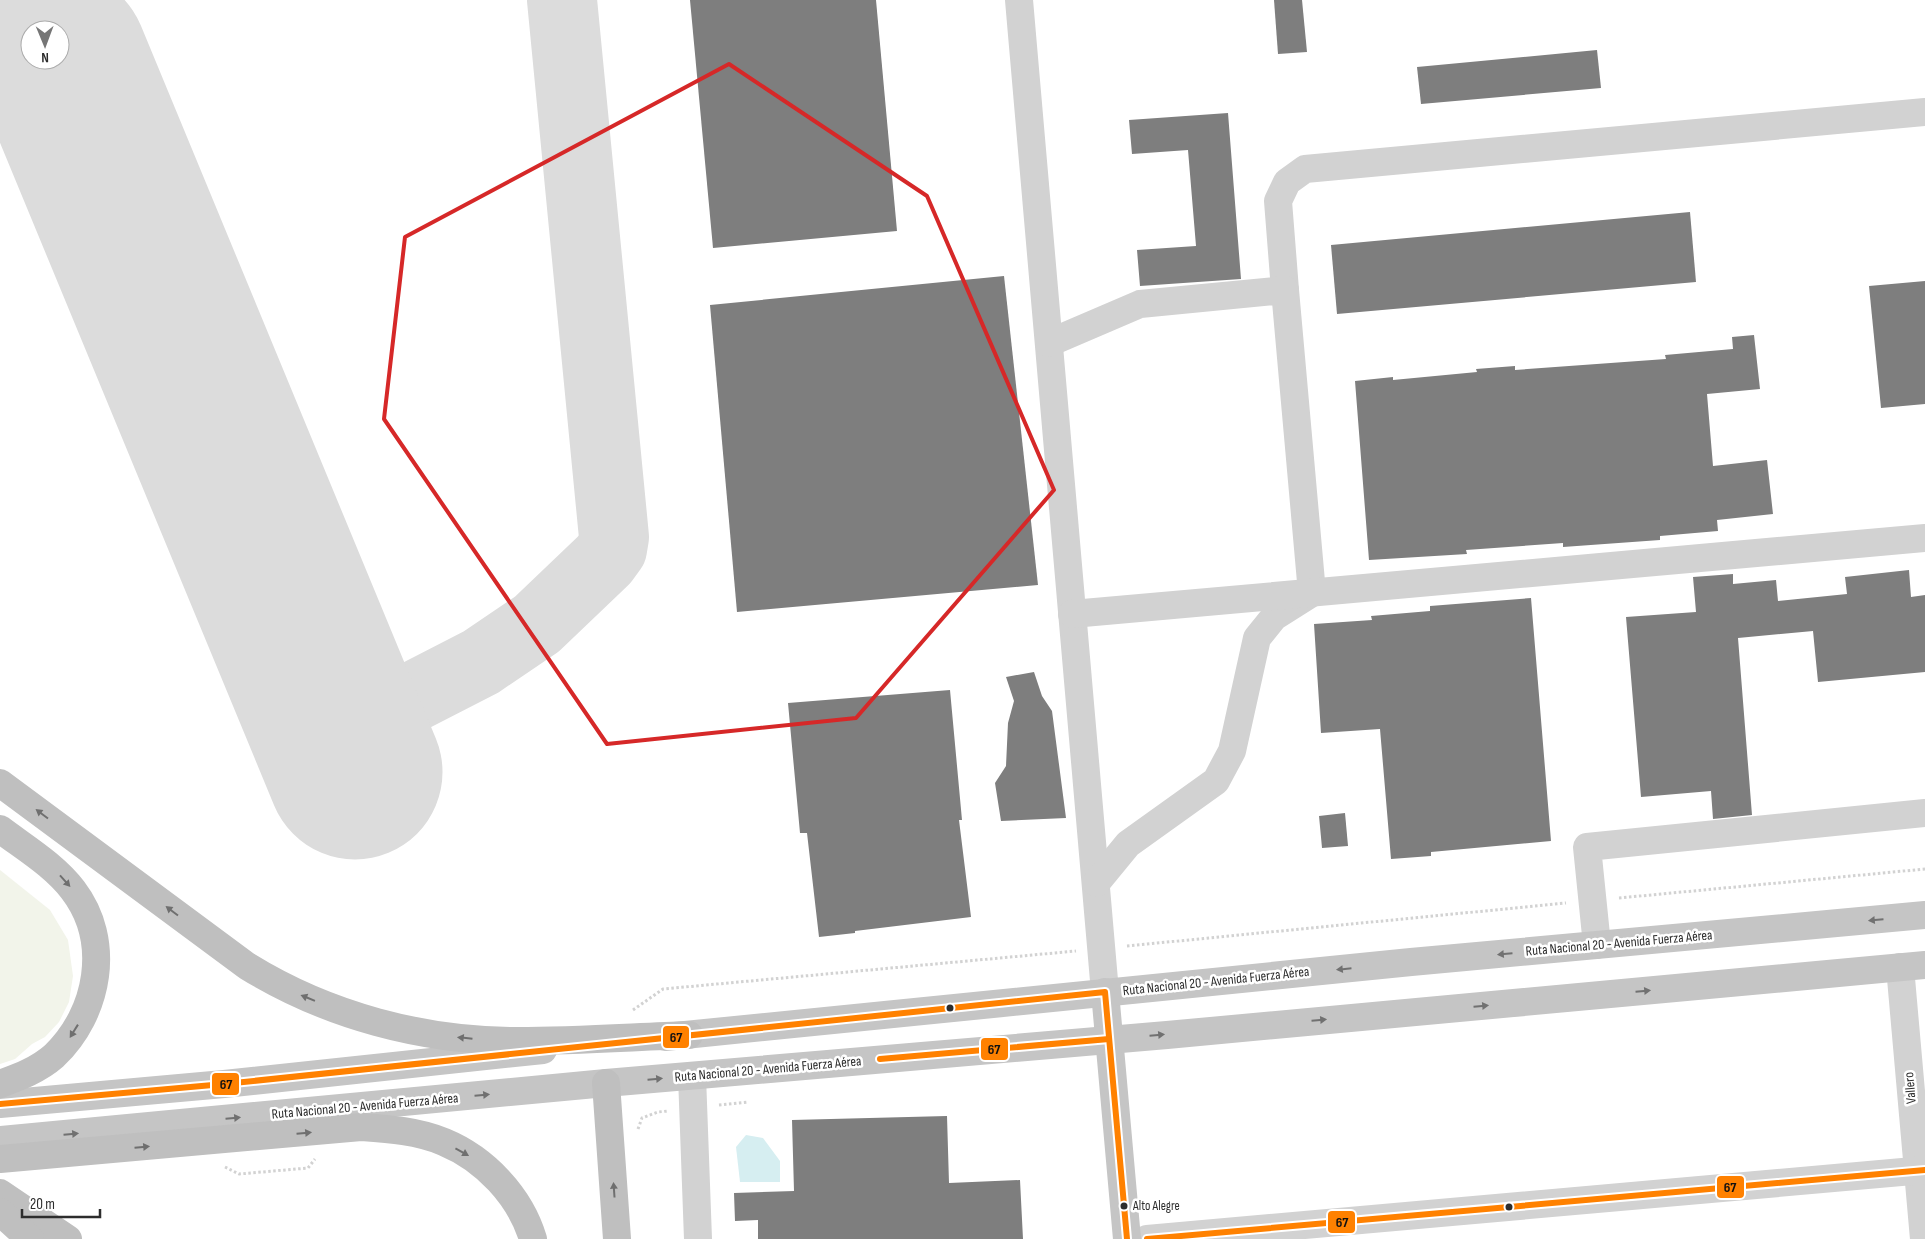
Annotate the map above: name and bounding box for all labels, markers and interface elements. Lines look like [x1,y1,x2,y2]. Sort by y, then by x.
north arrow [20,20,70,70]
text: N [41,49,49,66]
one-way arrow [35,809,49,819]
one-way arrow [59,875,71,887]
one-way arrow [165,906,179,916]
one-way arrow [1868,916,1884,924]
street label: Ruta Nacional 20 - Avenida Fuerza Aérea [1525,926,1713,960]
one-way arrow [1497,950,1513,958]
street label: Ruta Nacional 20 - Avenida Fuerza Aérea [1122,963,1310,999]
one-way arrow [1335,965,1351,973]
one-way arrow [1635,987,1651,995]
one-way arrow [301,994,315,1002]
one-way arrow [1473,1001,1489,1009]
unlabelled marker [945,1003,955,1013]
one-way arrow [1311,1016,1327,1024]
one-way arrow [70,1025,79,1038]
line badge: 67 [662,1025,690,1049]
text: 67 [670,1029,683,1046]
one-way arrow [1150,1031,1166,1039]
one-way arrow [457,1034,473,1042]
line badge: 67 [980,1037,1009,1061]
text: 67 [988,1041,1001,1058]
street label: Ruta Nacional 20 - Avenida Fuerza Aérea [674,1052,862,1086]
street label: Vallero [1900,1071,1920,1105]
line badge: 67 [211,1072,240,1096]
one-way arrow [647,1074,663,1082]
text: 67 [220,1076,233,1093]
street label: Ruta Nacional 20 - Avenida Fuerza Aérea [271,1089,459,1123]
one-way arrow [474,1090,490,1098]
one-way arrow [225,1114,241,1122]
one-way arrow [296,1128,312,1136]
one-way arrow [63,1129,79,1137]
one-way arrow [134,1143,150,1151]
one-way arrow [455,1147,468,1156]
line badge: 67 [1716,1175,1745,1199]
text: 67 [1724,1179,1737,1196]
one-way arrow [610,1182,618,1198]
scale bar [22,1186,100,1218]
text: 20 m [30,1195,55,1214]
place label: Alto Alegre [1132,1198,1180,1214]
marker: Alto Alegre [1119,1201,1129,1211]
unlabelled marker [1504,1202,1514,1212]
line badge: 67 [1327,1210,1356,1234]
text: 67 [1336,1214,1349,1231]

